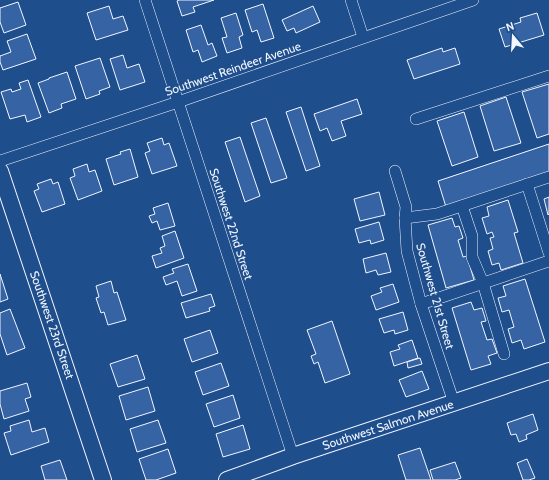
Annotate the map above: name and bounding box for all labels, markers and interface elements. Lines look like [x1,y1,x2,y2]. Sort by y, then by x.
north arrow [493,16,533,56]
text: N [504,19,516,34]
street label: Southwest Reindeer Avenue [163,38,303,99]
street label: Southwest 22nd Street [206,166,257,281]
street label: Southwest 21st Street [413,241,458,351]
street label: Southwest 23rd Street [27,269,78,381]
street label: Southwest Salmon Avenue [320,396,455,453]

